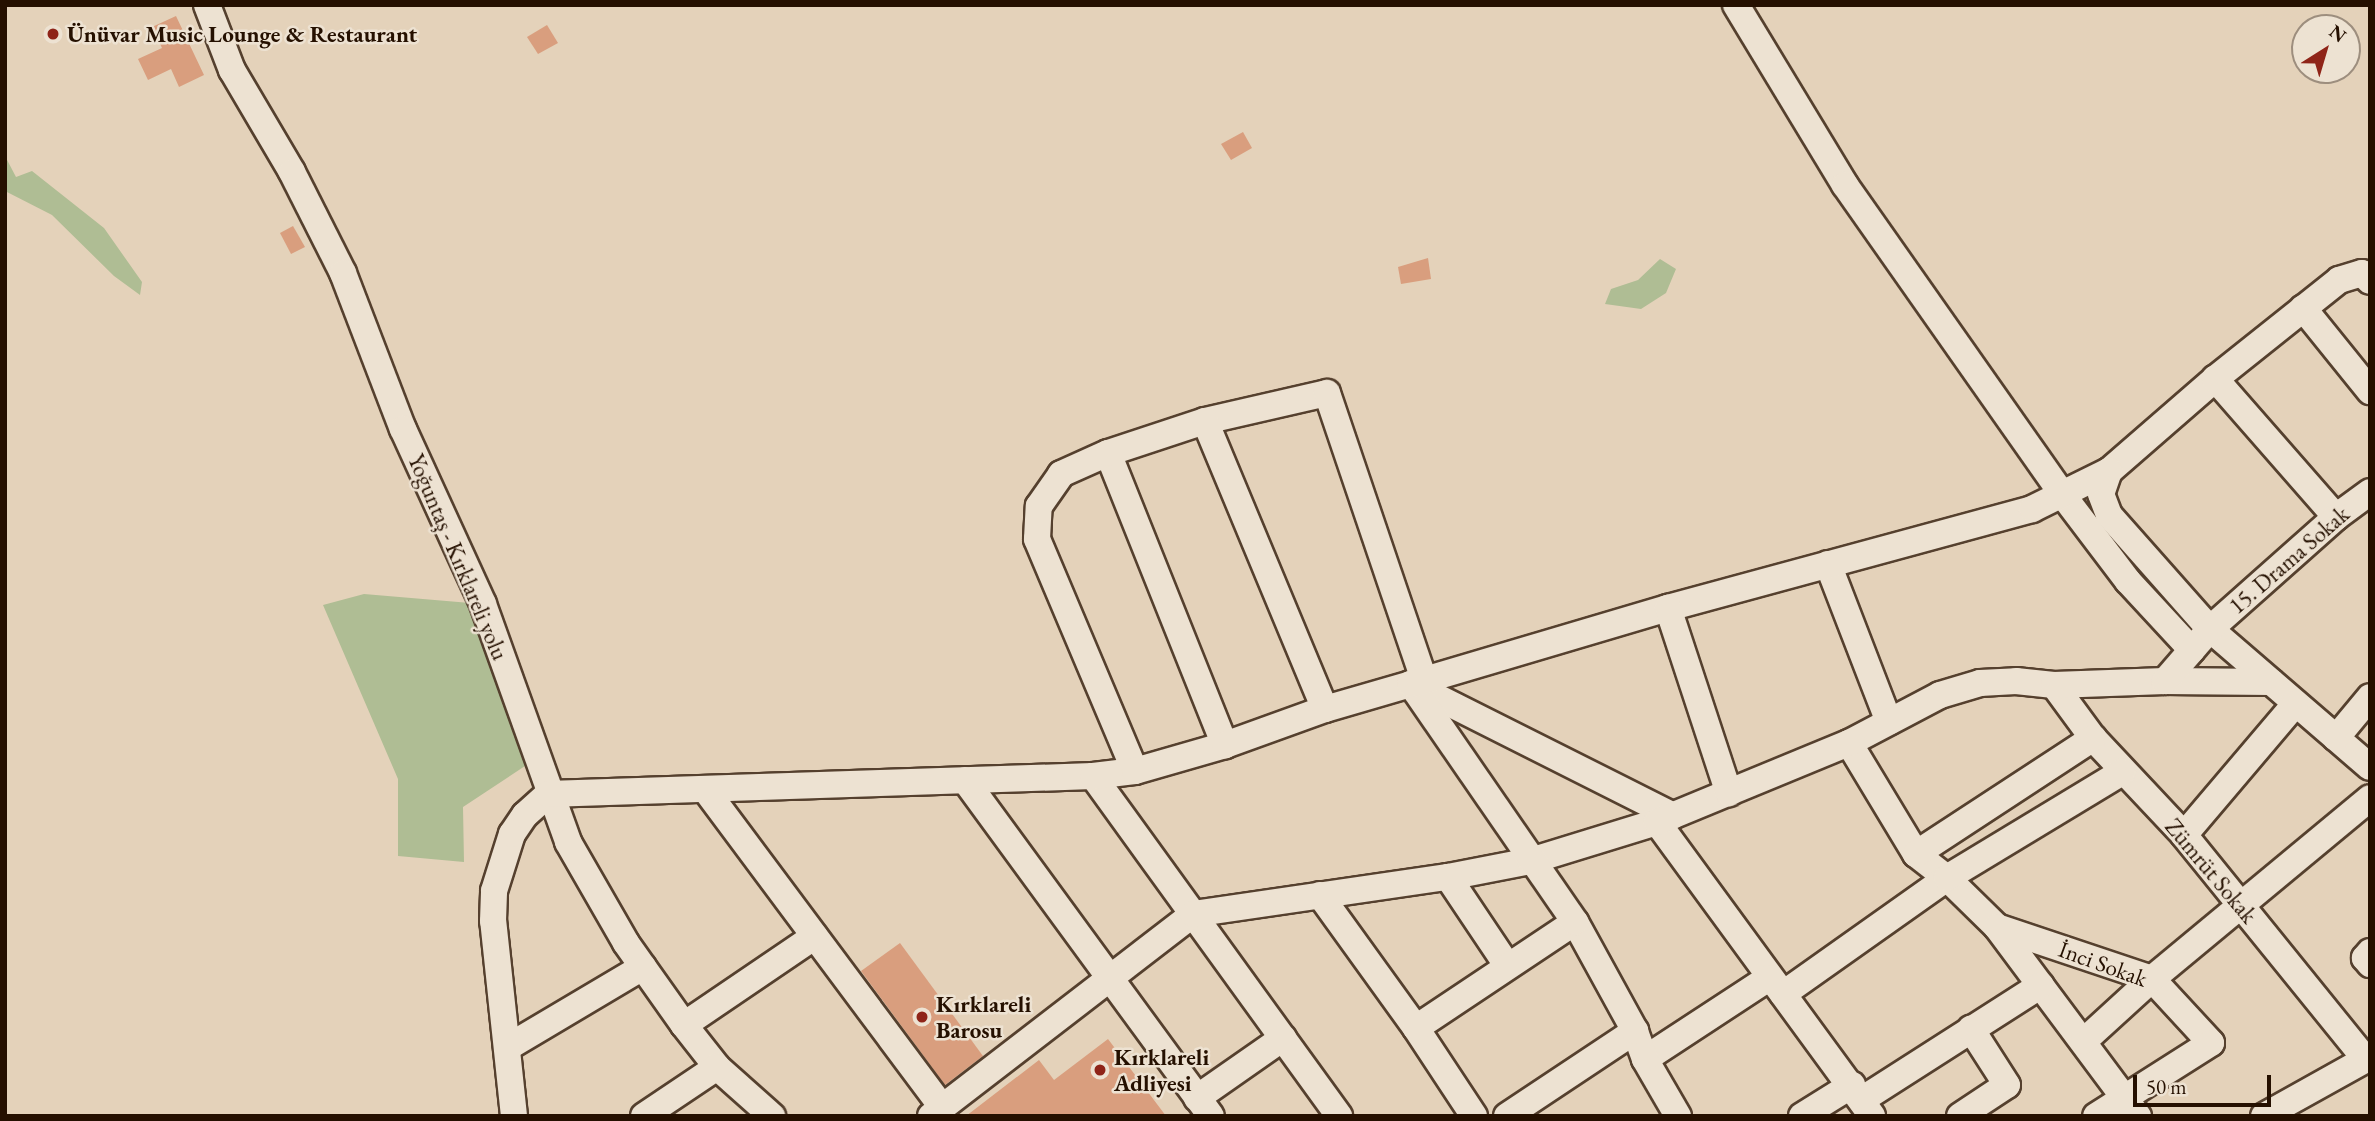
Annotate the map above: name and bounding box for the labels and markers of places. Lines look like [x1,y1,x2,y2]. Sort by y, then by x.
place label: Ünüvar Music Lounge & Restaurant [67,20,417,48]
marker: Ünüvar Music Lounge & Restaurant [45,26,61,42]
place label: Kırklareli Barosu [936,990,1031,1044]
marker: Kırklareli Barosu [914,1009,930,1025]
place label: Kırklareli Adliyesi [1114,1043,1209,1097]
marker: Kırklareli Adliyesi [1092,1062,1108,1078]

